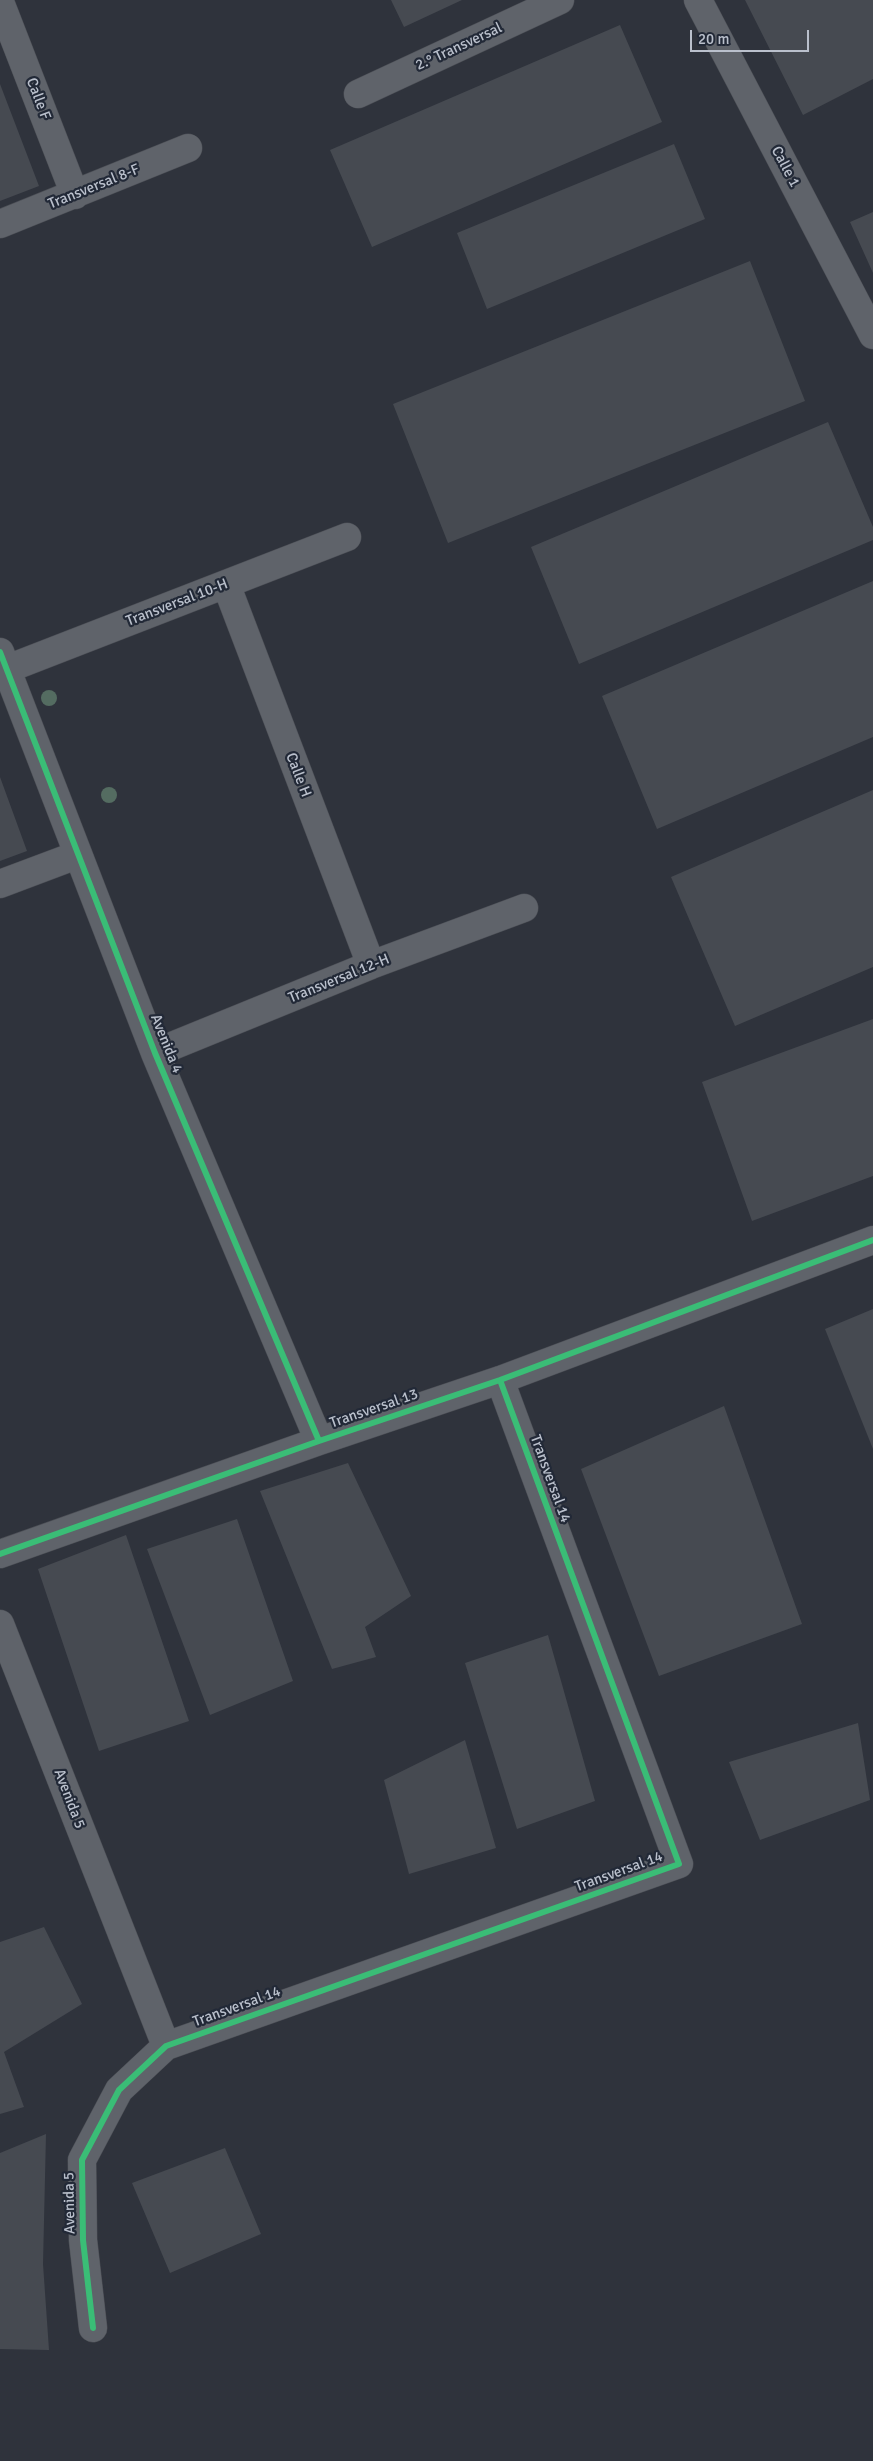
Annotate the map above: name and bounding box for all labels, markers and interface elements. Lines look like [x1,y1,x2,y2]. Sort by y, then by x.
street label: 2.° Transversal [413,19,505,75]
scale bar [693,20,812,52]
text: 20 m [698,30,729,48]
street label: Calle F [22,75,54,123]
street label: Calle 1 [767,143,803,191]
street label: Transversal 8-F [46,160,142,214]
street label: Transversal 10-H [124,575,230,631]
street label: Calle H [281,750,315,800]
street label: Transversal 12-H [286,951,392,1007]
street label: Avenida 4 [146,1012,186,1076]
street label: Transversal 13 [328,1385,420,1433]
street label: Transversal 14 [526,1433,574,1525]
street label: Avenida 5 [49,1767,89,1831]
street label: Transversal 14 [573,1848,665,1896]
street label: Transversal 14 [191,1983,283,2031]
street label: Avenida 5 [60,2172,80,2234]

